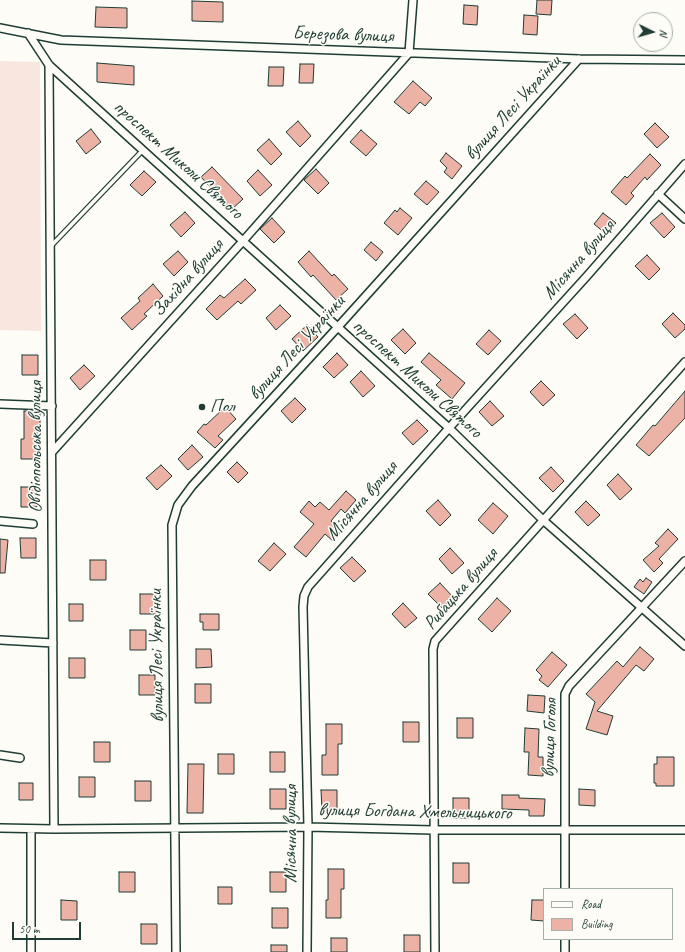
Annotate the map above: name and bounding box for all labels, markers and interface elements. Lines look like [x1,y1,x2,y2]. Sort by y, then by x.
north arrow [633,12,673,52]
street label: Березова вулиця [292,22,394,48]
text: N [657,29,671,37]
street label: вулиця Лесі Українки [460,51,566,165]
street label: проспект Миколи Святого [109,96,247,224]
street label: Місячна вулиця [538,216,620,304]
street label: Західна вулиця [147,235,229,321]
street label: вулиця Лесі Українки [244,291,350,405]
street label: проспект Миколи Святого [348,315,486,443]
street label: Овідіопольська вулиця [25,381,47,513]
place label: Пол [210,396,235,418]
marker: Пол [197,402,207,412]
street label: Місячна вулиця [321,457,403,545]
street label: Рибацька вулиця [419,543,503,635]
street label: вулиця Лесі Українки [144,589,170,723]
street label: вулиця Гоголя [537,698,563,778]
street label: Місячна вулиця [280,785,302,883]
street label: вулиця Богдана Хмельницького [318,799,512,825]
legend [543,888,673,940]
text: Road [581,896,601,912]
scale bar [14,914,83,940]
text: Building [581,916,613,932]
text: 50 m [19,921,39,937]

